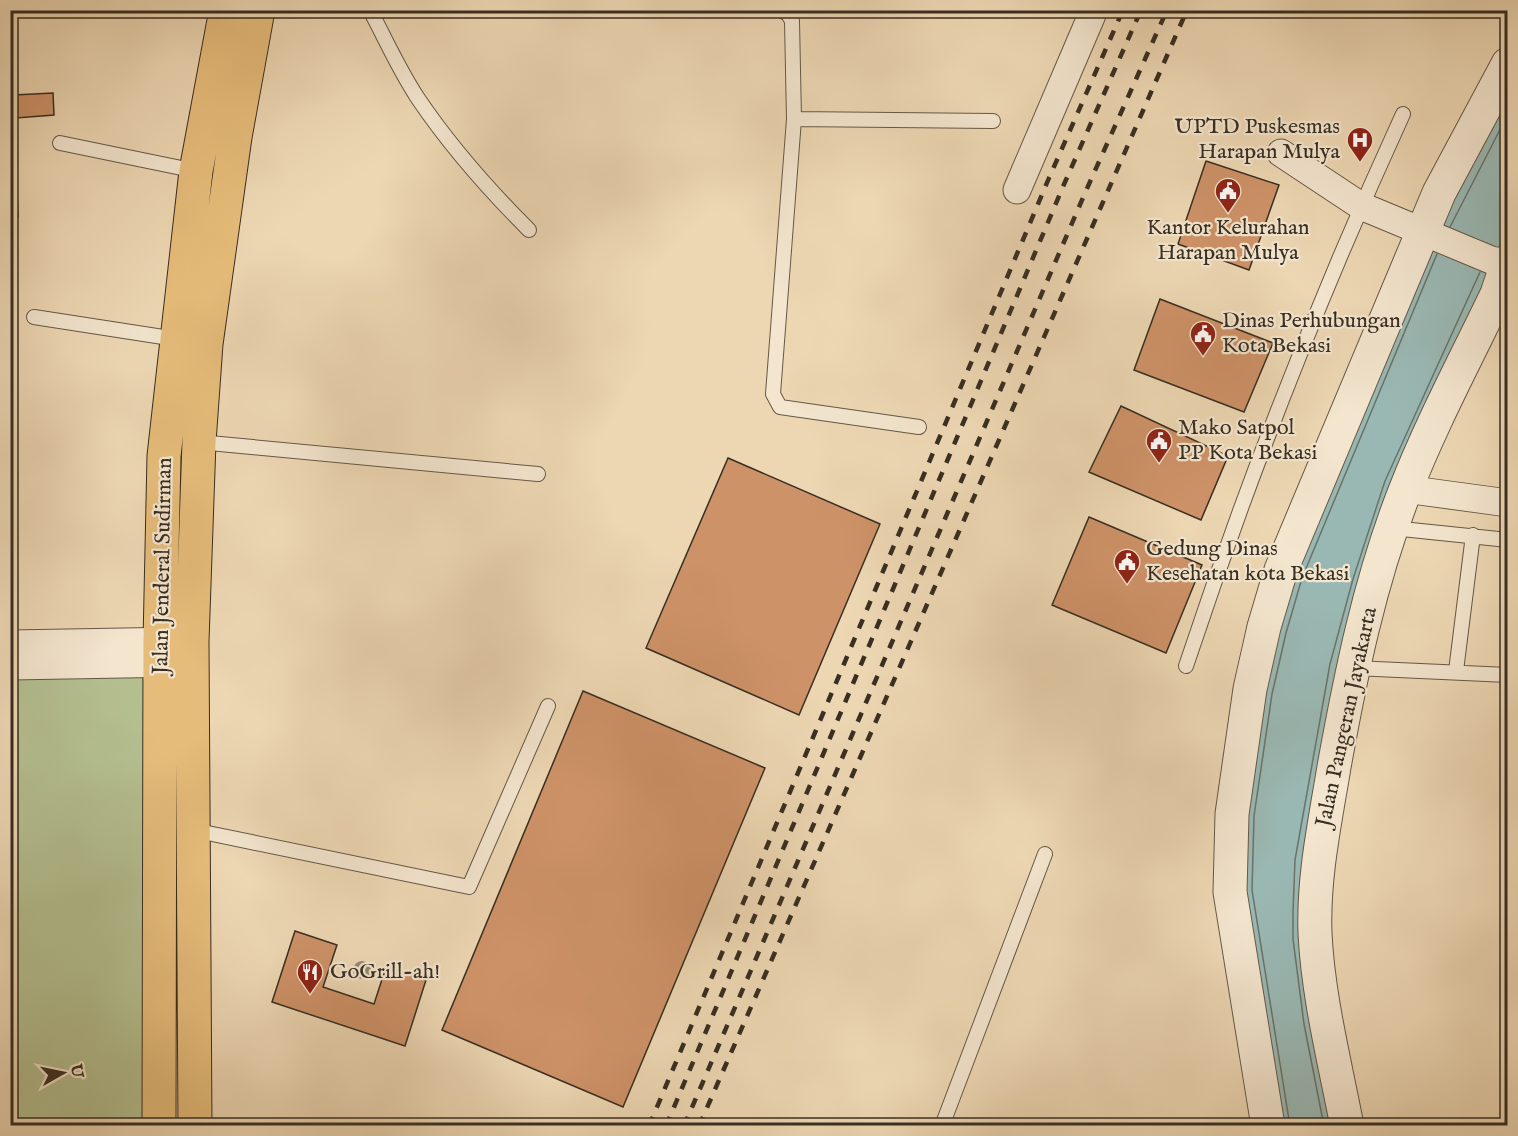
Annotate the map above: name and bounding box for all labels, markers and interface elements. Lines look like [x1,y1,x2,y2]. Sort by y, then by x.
place label: UPTD Puskesmas Harapan Mulya [1174,113,1340,166]
hospital icon: UPTD Puskesmas Harapan Mulya [1345,125,1375,163]
public building icon: Kantor Kelurahan Harapan Mulya [1213,176,1243,214]
place label: Kantor Kelurahan Harapan Mulya [1146,214,1310,267]
place label: Dinas Perhubungan Kota Bekasi [1222,307,1401,360]
public building icon: Dinas Perhubungan Kota Bekasi [1188,319,1218,357]
place label: Mako Satpol PP Kota Bekasi [1178,414,1317,467]
public building icon: Mako Satpol PP Kota Bekasi [1144,426,1174,464]
street label: Jalan Jenderal Sudirman [147,457,179,678]
place label: Gedung Dinas Kesehatan kota Bekasi [1146,535,1350,588]
public building icon: Gedung Dinas Kesehatan kota Bekasi [1112,547,1142,585]
street label: Jalan Pangeran Jayakarta [1309,604,1384,832]
restaurant icon: GoGrill-ah! [295,957,325,995]
place label: GoGrill-ah! [330,958,440,986]
north arrow [33,1043,93,1103]
text: U [65,1062,87,1080]

